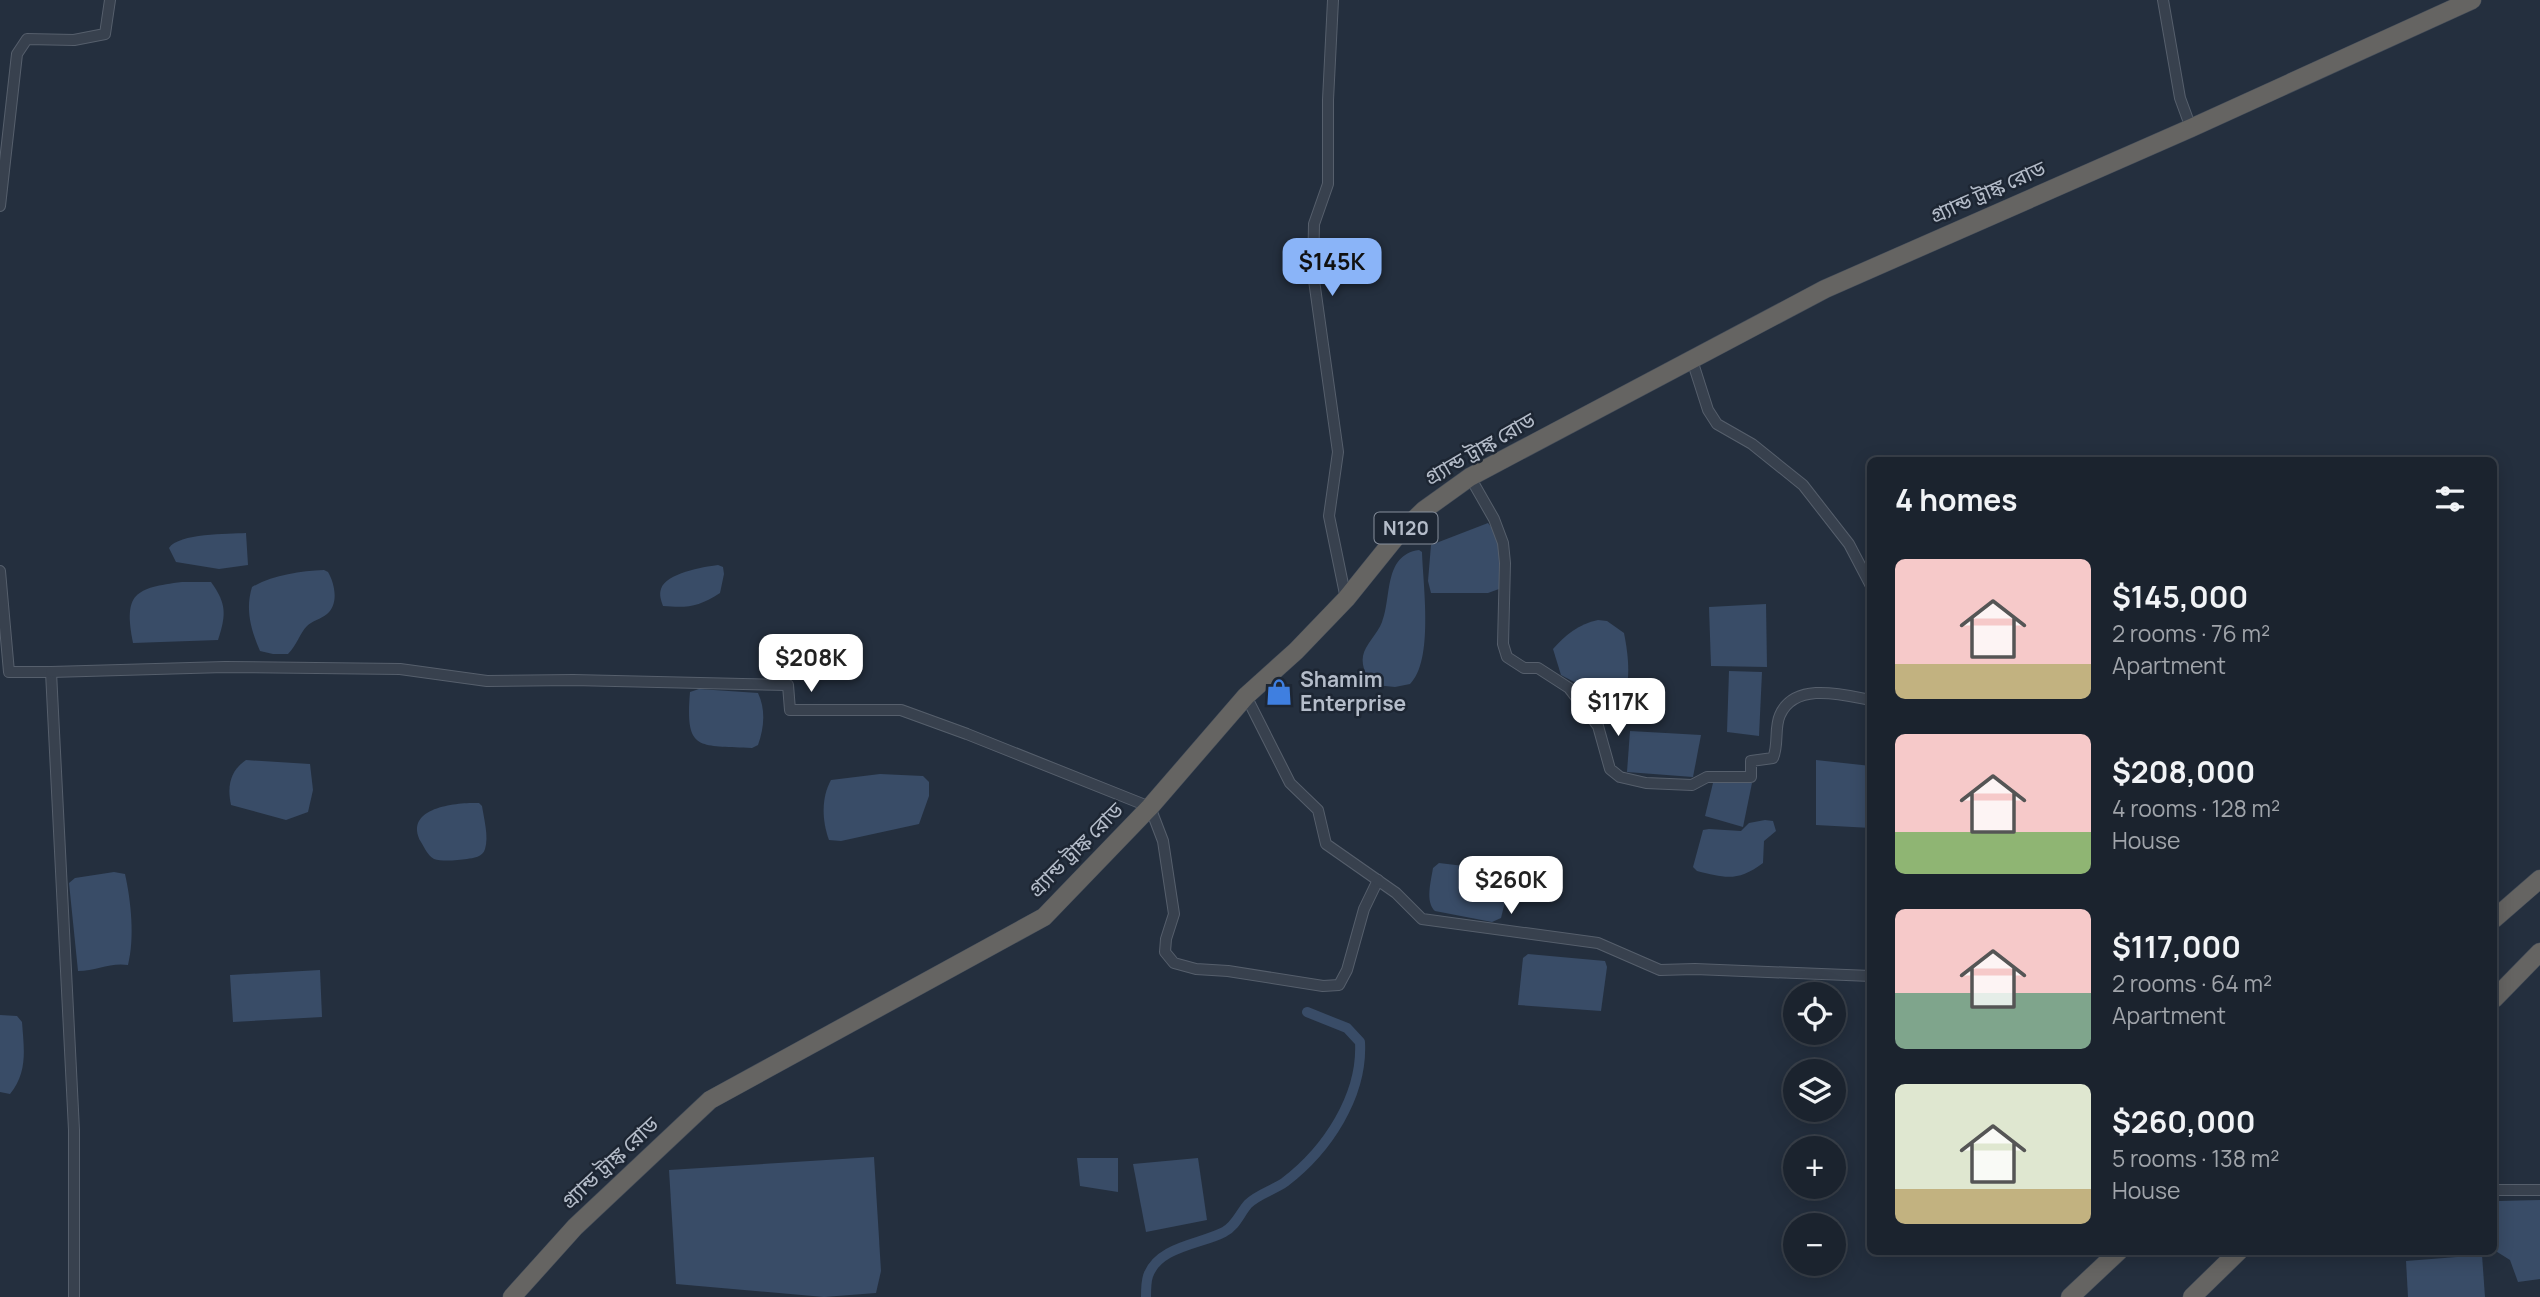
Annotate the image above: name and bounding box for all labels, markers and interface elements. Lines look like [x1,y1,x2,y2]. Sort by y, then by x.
street label: গ্র্যান্ড ট্রাঙ্ক রোড [1926,153,2051,229]
pin: $145K [1283,238,1381,298]
text: $145K [1299,245,1365,277]
street label: গ্র্যান্ড ট্রাঙ্ক রোড [1419,405,1541,491]
text: 4 homes [1895,479,2018,520]
icon: filters [2431,480,2469,518]
road number: N120 [1374,512,1438,544]
text: $145,000 [2112,576,2248,617]
icon: home [1951,587,2035,671]
text: 2 rooms · 76 m² [2112,617,2270,649]
pin: $208K [762,634,860,694]
text: $208K [775,641,847,673]
text: Apartment [2112,649,2226,681]
place label: Shamim Enterprise [1300,665,1406,717]
shop icon: Shamim Enterprise [1264,677,1294,707]
pin: $117K [1569,678,1667,738]
text: $117K [1587,685,1649,717]
text: $208,000 [2112,751,2255,792]
icon: home [1951,762,2035,846]
text: 4 rooms · 128 m² [2112,792,2280,824]
street label: গ্র্যান্ড ট্রাঙ্ক রোড [1022,795,1130,903]
text: House [2112,824,2181,856]
pin: $260K [1462,856,1560,916]
text: $260K [1475,863,1547,895]
text: $117,000 [2112,926,2241,967]
icon: home [1951,937,2035,1021]
text: 2 rooms · 64 m² [2112,967,2272,999]
map controls [1783,982,1846,1276]
button: locate [1783,982,1846,1045]
text: Apartment [2112,999,2226,1031]
button: layers [1783,1059,1846,1122]
text: $260,000 [2112,1101,2255,1142]
street label: গ্র্যান্ড ট্রাঙ্ক রোড [555,1109,665,1215]
icon: home [1951,1112,2035,1196]
button: + [1783,1136,1846,1199]
text: 5 rooms · 138 m² [2112,1142,2279,1174]
text: House [2112,1174,2181,1206]
button: − [1783,1213,1846,1276]

